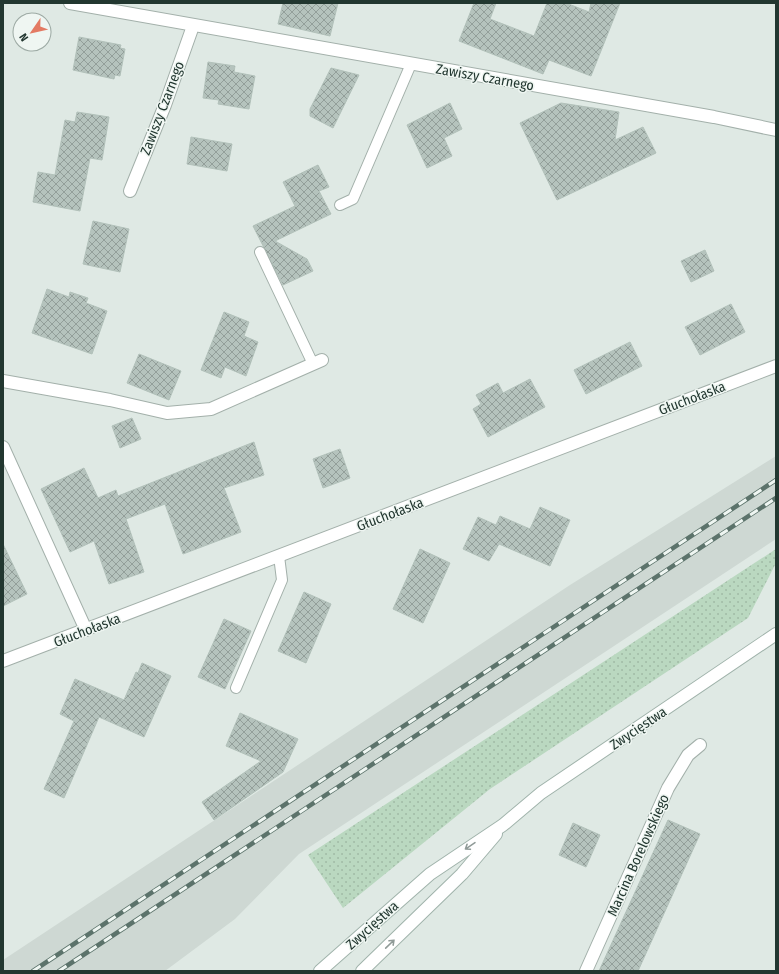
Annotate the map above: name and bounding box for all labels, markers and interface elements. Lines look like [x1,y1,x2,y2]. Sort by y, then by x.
north arrow [12,12,52,52]
text: N [17,31,31,44]
street label: Zawiszy Czarnego [137,59,188,157]
street label: Zawiszy Czarnego [435,61,535,94]
street label: Głuchołaska [656,378,728,419]
street label: Głuchołaska [354,494,426,535]
street label: Głuchołaska [51,610,123,651]
street label: Zwycięstwa [607,703,670,754]
street label: Marcina Borelowskiego [604,792,673,919]
one-way arrow [465,842,476,850]
street label: Zwycięstwa [343,897,402,953]
one-way arrow [385,939,395,949]

